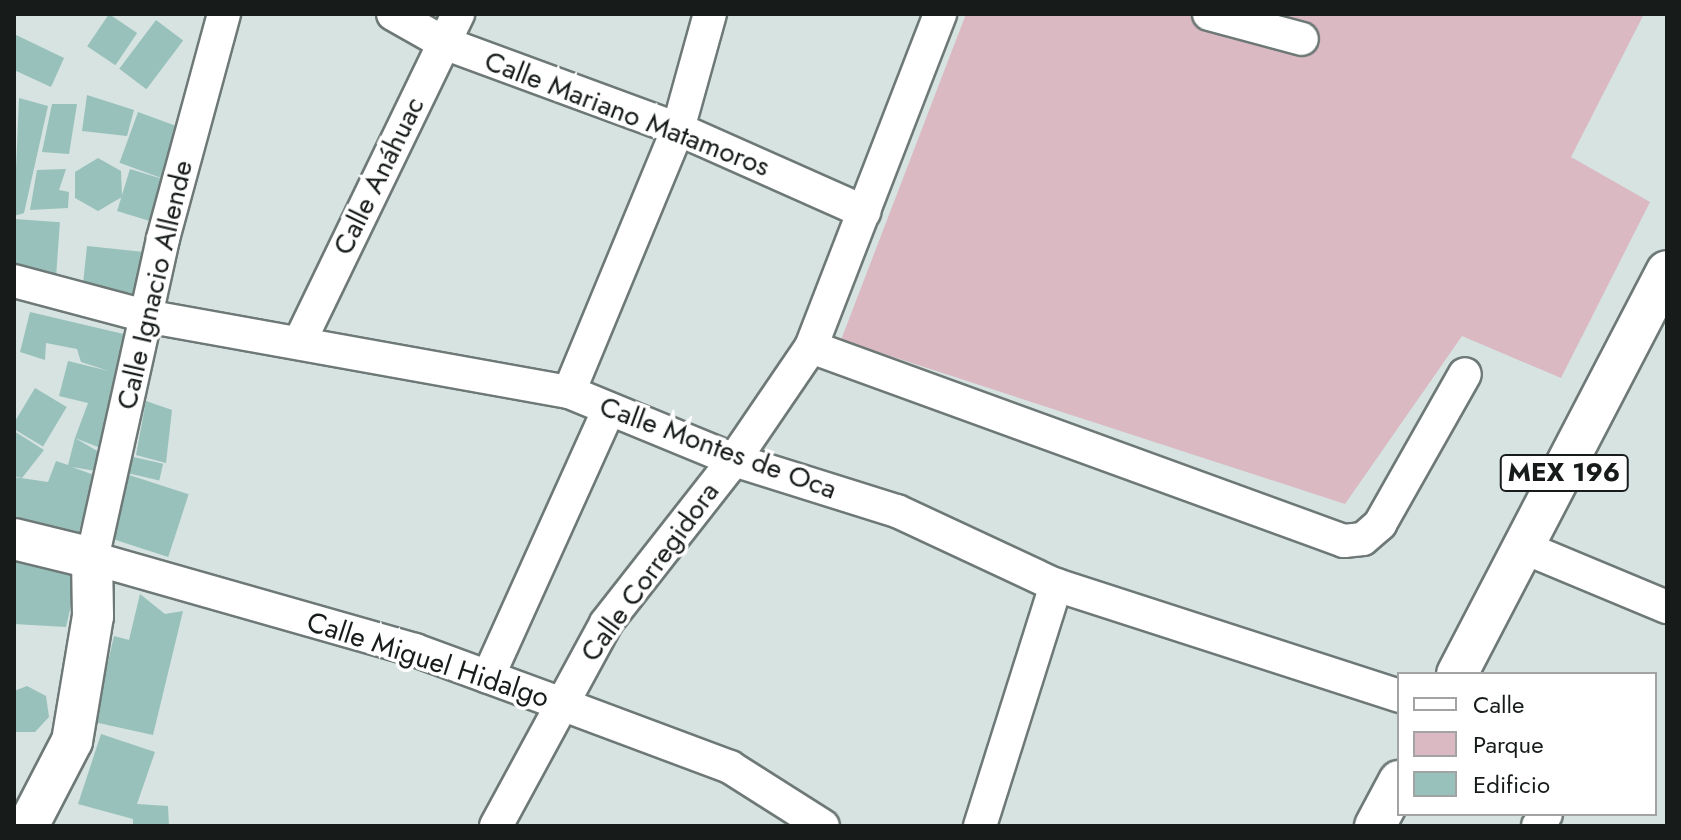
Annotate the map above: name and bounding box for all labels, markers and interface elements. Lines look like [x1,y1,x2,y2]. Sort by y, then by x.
street label: Calle Mariano Matamoros [480,44,774,184]
street label: Calle Anáhuac [326,92,432,260]
street label: Calle Ignacio Allende [110,157,200,413]
street label: Calle Montes de Oca [595,390,841,506]
road number: MEX 196 [1498,451,1630,495]
street label: Calle Corregidora [574,476,726,668]
street label: Calle Miguel Hidalgo [303,605,553,715]
legend [1397,672,1657,816]
text: Calle [1473,687,1524,722]
text: Parque [1473,727,1544,762]
text: Edificio [1473,767,1550,802]

